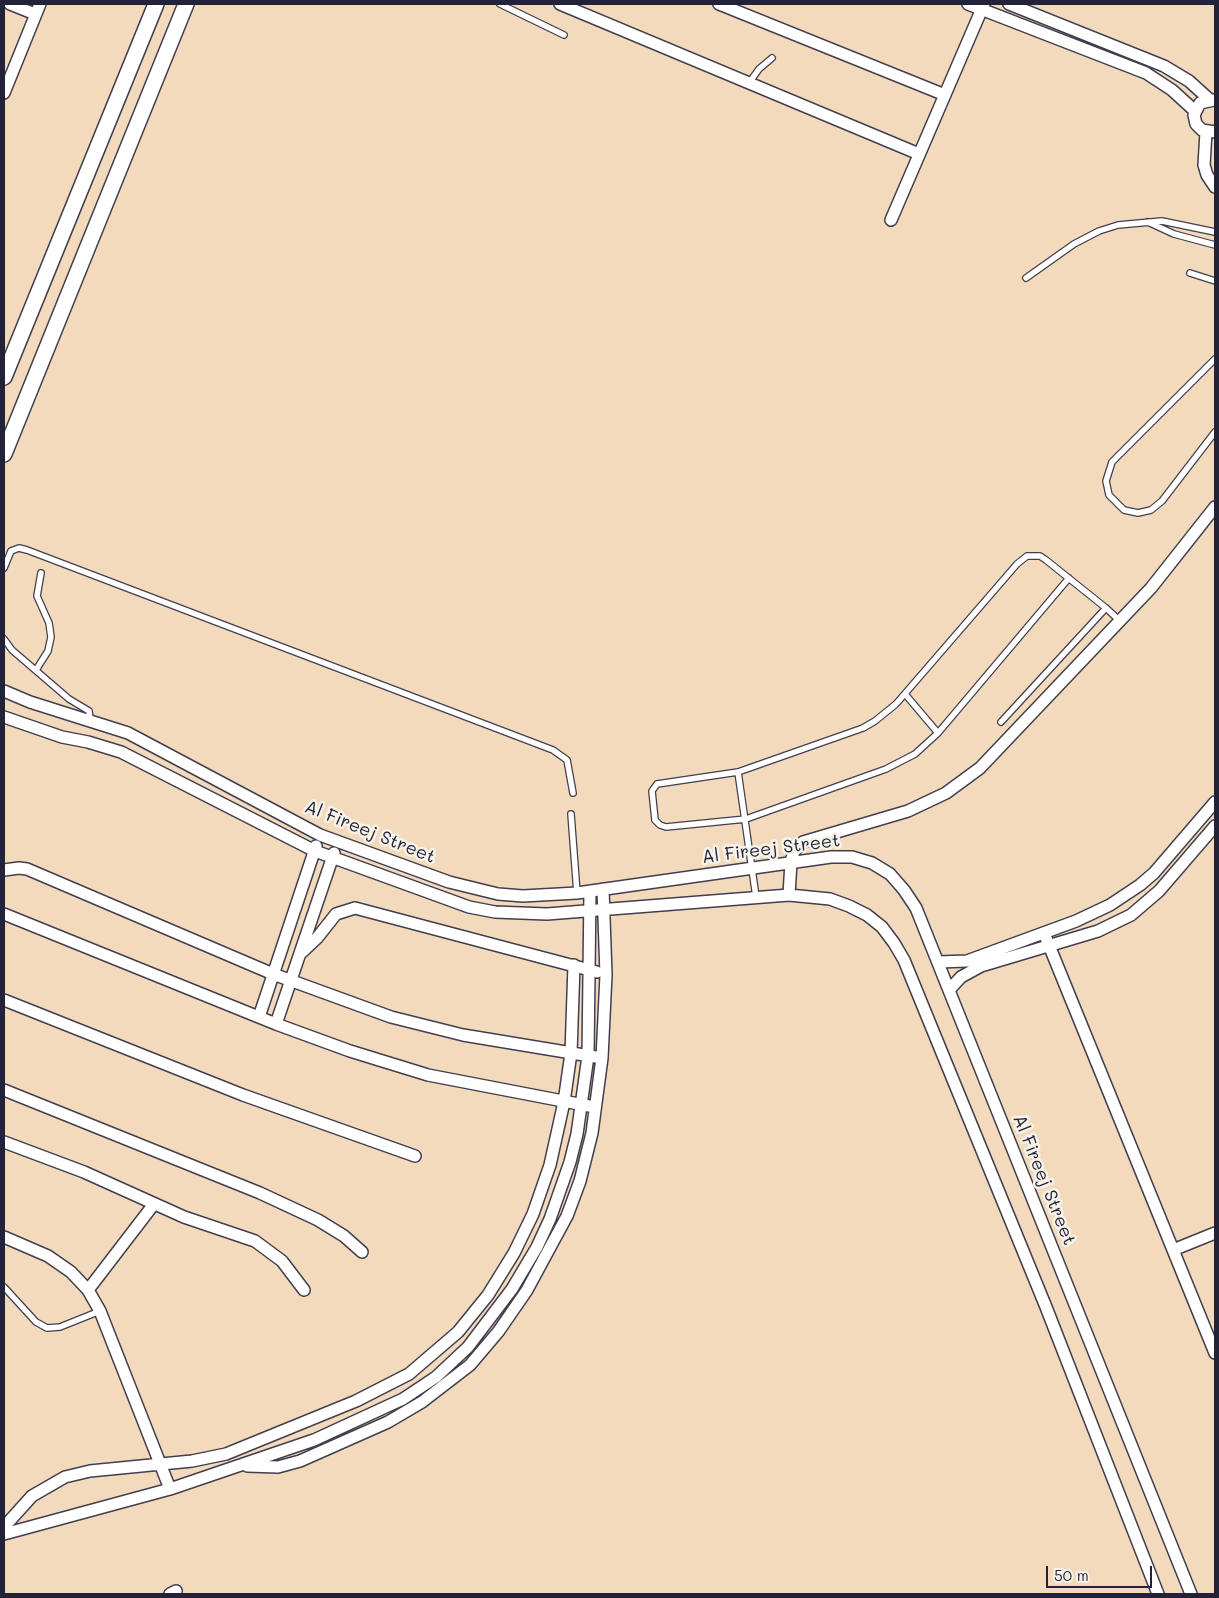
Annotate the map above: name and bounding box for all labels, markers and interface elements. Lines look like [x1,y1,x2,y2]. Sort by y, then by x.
street label: Al Fireej Street [302,796,438,868]
street label: Al Fireej Street [701,830,841,868]
street label: Al Fireej Street [1008,1112,1080,1248]
scale bar [1049,1556,1155,1588]
text: 50 m [1054,1565,1089,1585]

